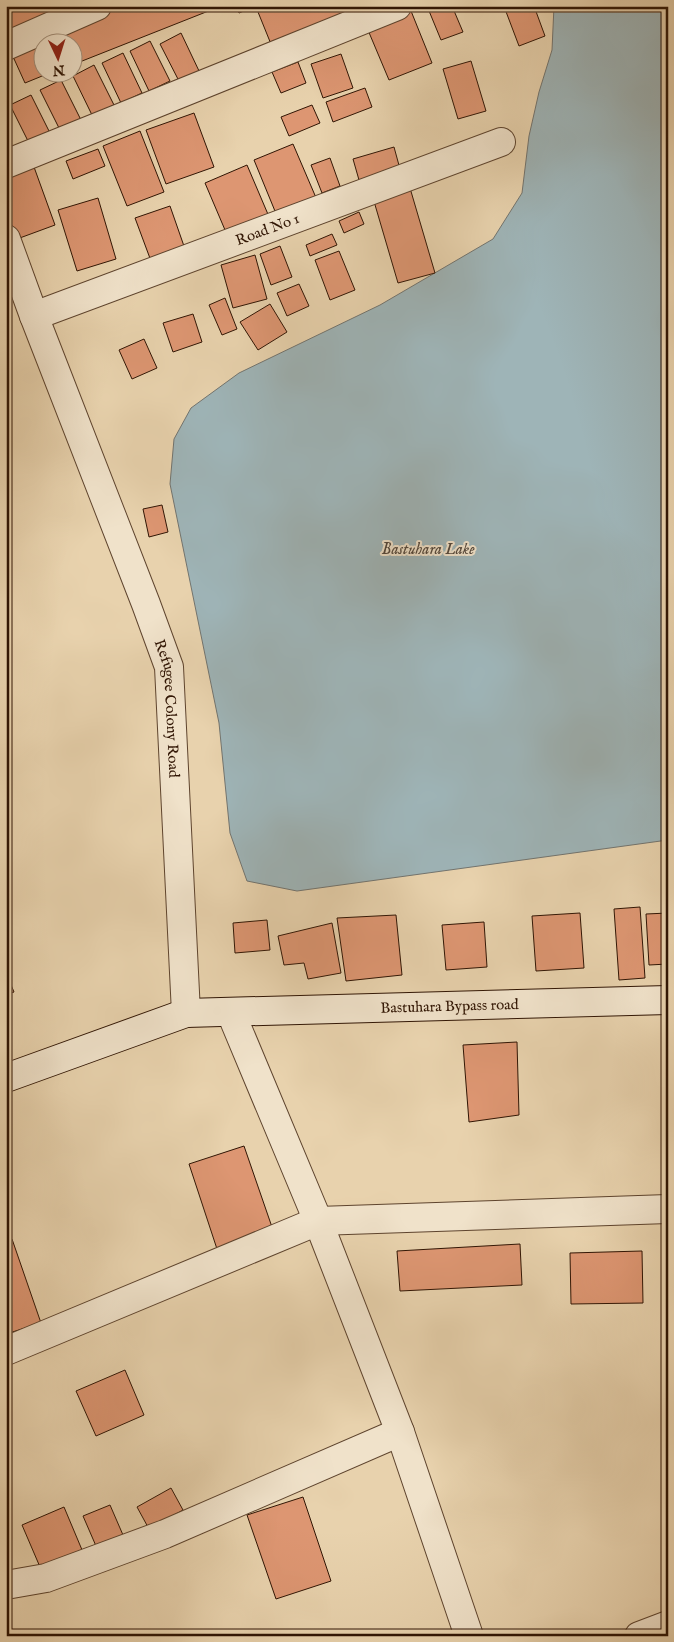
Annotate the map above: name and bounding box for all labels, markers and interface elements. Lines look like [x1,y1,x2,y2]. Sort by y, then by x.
north arrow [32,32,82,82]
text: N [52,61,67,79]
street label: Road No 1 [233,209,302,250]
water label: Bastuhara Lake [381,540,475,560]
street label: Refugee Colony Road [150,636,184,779]
street label: Bastuhara Bypass road [380,995,520,1017]

